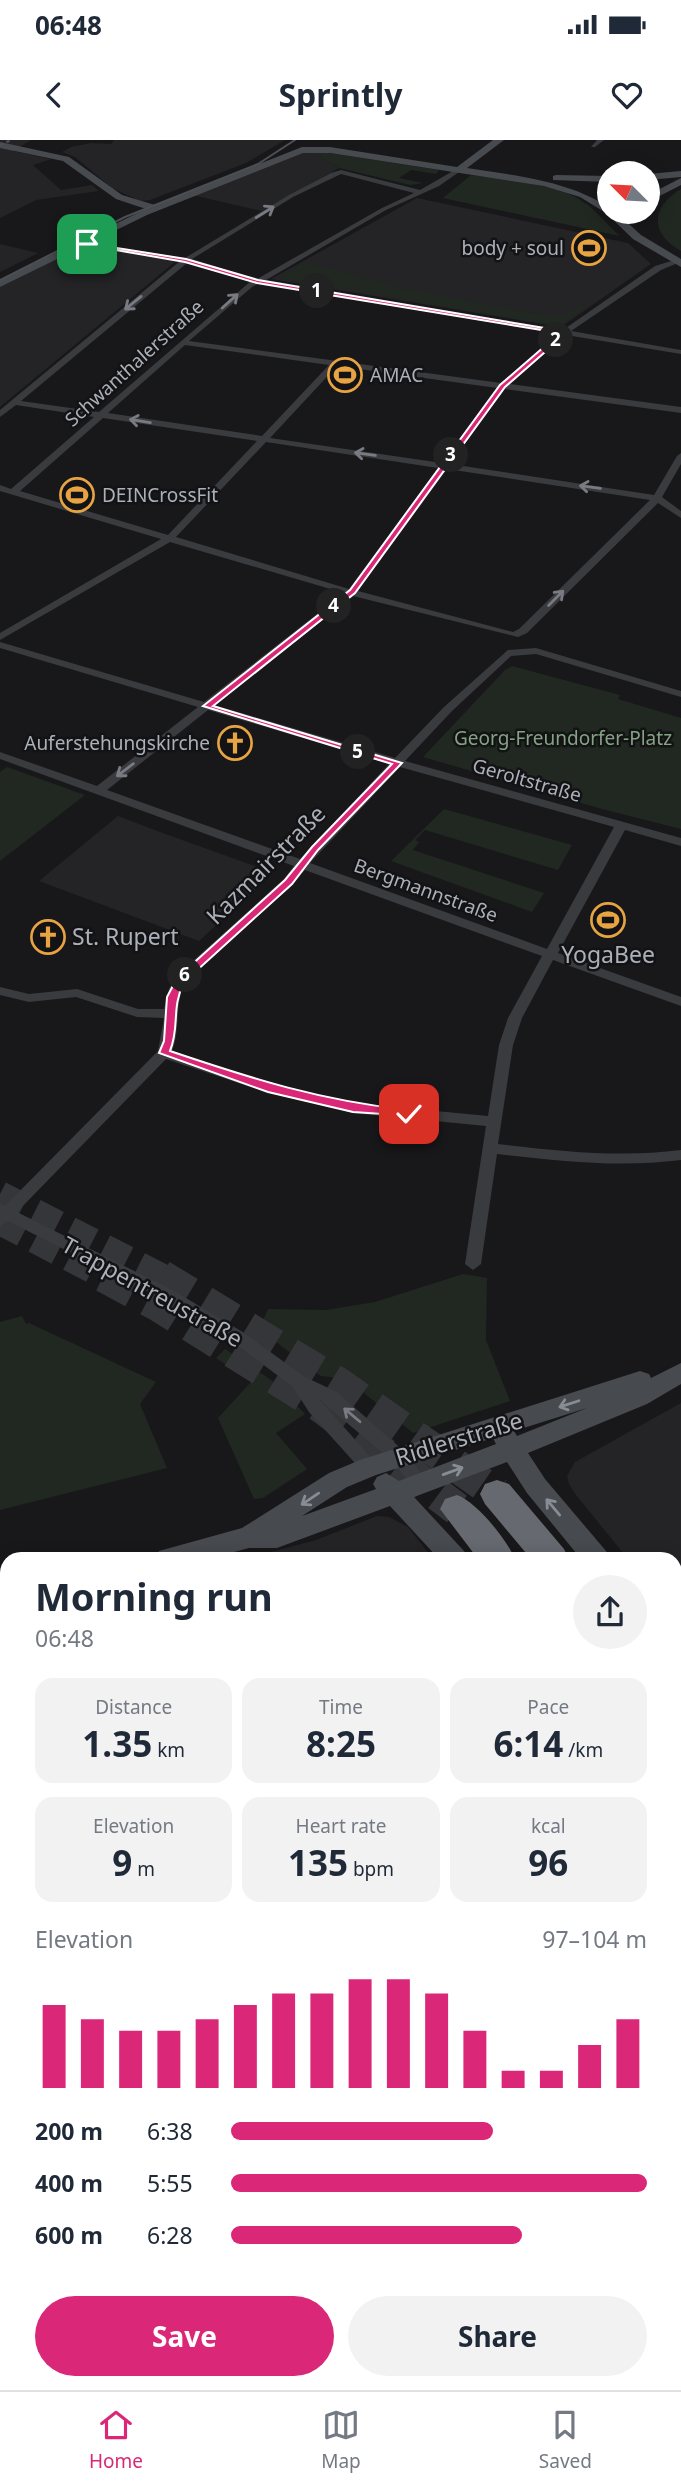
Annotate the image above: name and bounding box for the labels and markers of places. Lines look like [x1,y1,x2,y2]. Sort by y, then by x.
pin [57,214,117,274]
sports icon: body + soul [570,229,608,267]
place label: body + soul [461,235,564,261]
pin: 1 [300,274,334,308]
pin: 2 [538,322,574,358]
sports icon: AMAC [326,356,364,394]
place label: AMAC [370,362,423,388]
pin: 3 [434,438,468,472]
sports icon: DEINCrossFit [58,476,96,514]
place label: DEINCrossFit [102,482,218,508]
pin: 4 [316,588,352,624]
church icon: Auferstehungskirche [216,724,254,762]
place label: Auferstehungskirche [24,730,210,756]
pin: 5 [340,734,376,770]
sports icon: YogaBee [589,901,627,939]
church icon: St. Rupert [29,918,67,956]
place label: St. Rupert [72,920,179,952]
place label: YogaBee [561,938,655,970]
pin: 6 [168,958,202,992]
pin [379,1084,439,1144]

